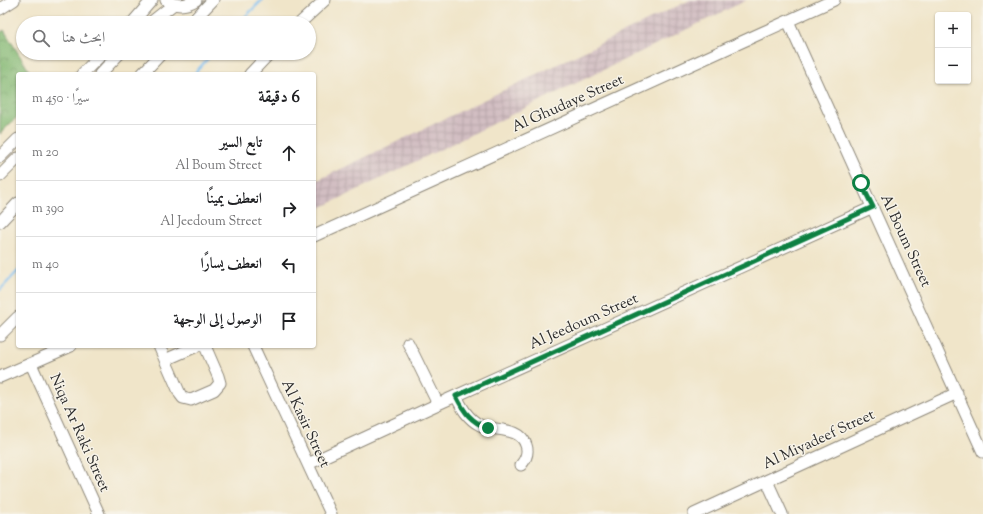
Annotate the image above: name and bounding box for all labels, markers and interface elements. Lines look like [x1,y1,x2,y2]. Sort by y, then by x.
map controls [935,12,971,84]
button: + [935,12,971,48]
search box [16,16,316,60]
icon: search [30,27,52,49]
text: ابحث هنا [62,28,105,49]
button: − [935,48,971,84]
street label: Al Ghudaye Street [509,70,627,138]
text: 6 دقيقة [258,86,300,110]
text: سيرًا · 450 m [32,90,90,108]
text: تابع السير [220,133,262,154]
icon: ahead [278,142,300,164]
text: 20 m [32,144,59,162]
text: Al Boum Street [175,157,262,175]
route start [852,174,870,192]
text: انعطف يمينًا [207,189,262,210]
street label: Al Boum Street [874,191,936,291]
icon: right [278,198,300,220]
text: 390 m [32,200,64,218]
text: Al Jeedoum Street [160,213,262,231]
text: انعطف يسارًا [201,254,262,275]
icon: left [278,254,300,276]
text: 40 m [32,256,59,274]
street label: Al Jeedoum Street [526,289,642,355]
text: الوصول إلى الوجهة [173,310,262,331]
icon: arrive [278,310,300,332]
street label: Niqa Ar Raki Street [44,371,114,495]
street label: Al Kasir Street [275,377,335,471]
street label: Al Miyadeef Street [760,405,878,475]
route end [479,419,497,437]

